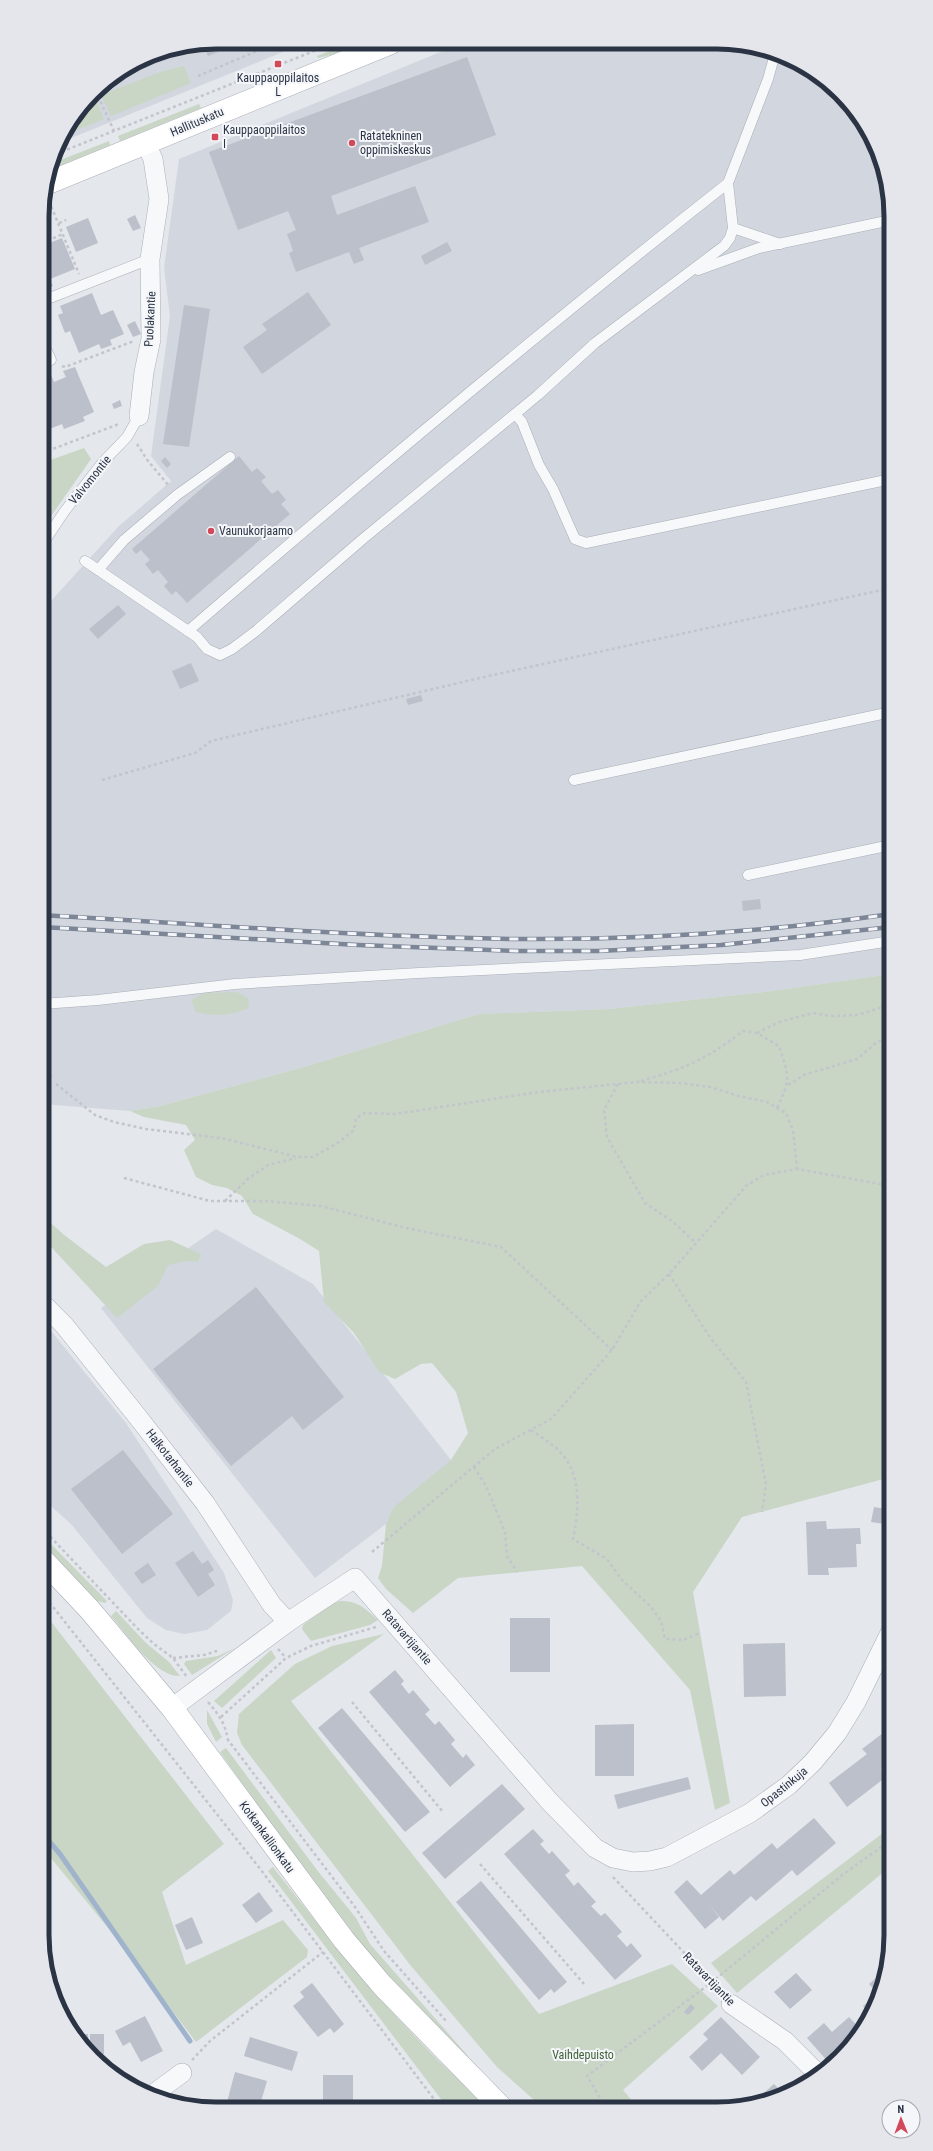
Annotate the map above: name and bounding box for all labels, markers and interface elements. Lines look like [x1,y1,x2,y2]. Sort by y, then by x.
marker: Kauppaoppilaitos L [273,59,283,69]
place label: Kauppaoppilaitos L [237,71,319,99]
street label: Hallituskatu [168,104,226,140]
place label: Kauppaoppilaitos I [223,123,305,151]
place label: Ratatekninen oppimiskeskus [360,129,431,157]
marker: Kauppaoppilaitos I [210,132,220,142]
marker: Ratatekninen oppimiskeskus [347,138,357,148]
street label: Puolakantie [142,290,158,347]
street label: Valvomontie [66,452,114,507]
place label: Vaunukorjaamo [219,524,293,538]
marker: Vaunukorjaamo [206,526,216,536]
street label: Halkotarhantie [143,1426,197,1490]
street label: Ratavartijantie [379,1607,435,1668]
street label: Opastinkuja [758,1764,810,1810]
street label: Kotkankallionkatu [236,1799,298,1876]
street label: Ratavartijantie [680,1949,738,2009]
park label: Vaihdepuisto [552,2048,614,2062]
north arrow [881,2099,921,2139]
text: N [897,2103,905,2116]

